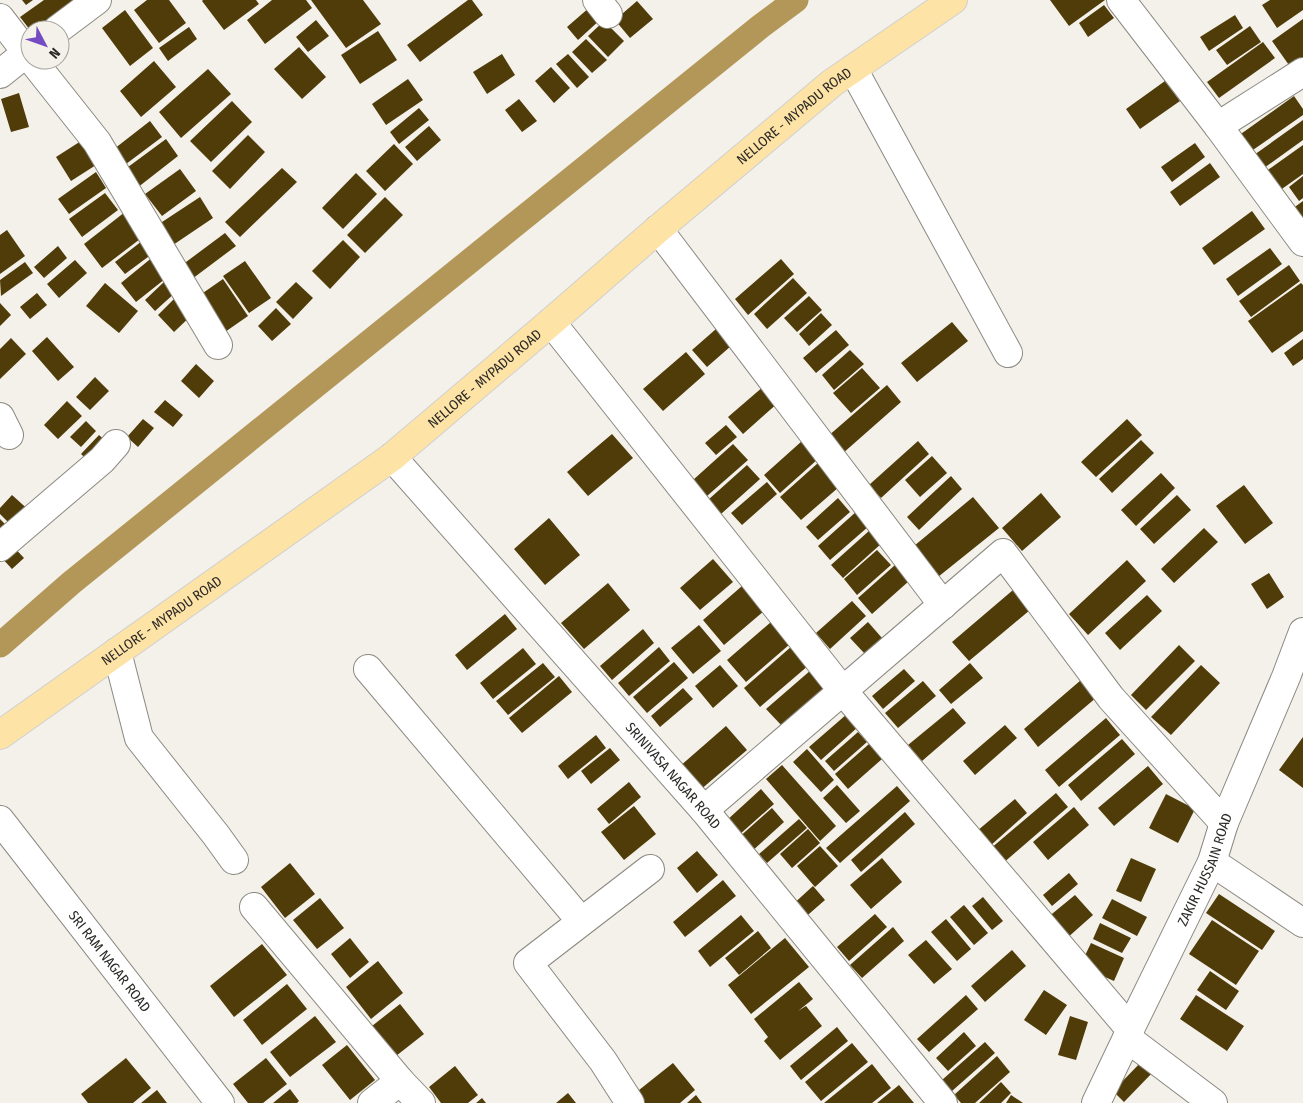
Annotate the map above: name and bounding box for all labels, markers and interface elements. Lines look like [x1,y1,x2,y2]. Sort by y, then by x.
north arrow [20,20,70,70]
text: N [45,44,64,62]
street label: NELLORE - MYPADU ROAD [733,64,855,168]
street label: NELLORE - MYPADU ROAD [424,325,545,431]
street label: NELLORE - MYPADU ROAD [98,572,225,669]
street label: SRINIVASA NAGAR ROAD [622,719,724,832]
street label: ZAKIR HUSSAIN ROAD [1174,810,1236,929]
street label: SRI RAM NAGAR ROAD [65,907,155,1015]

